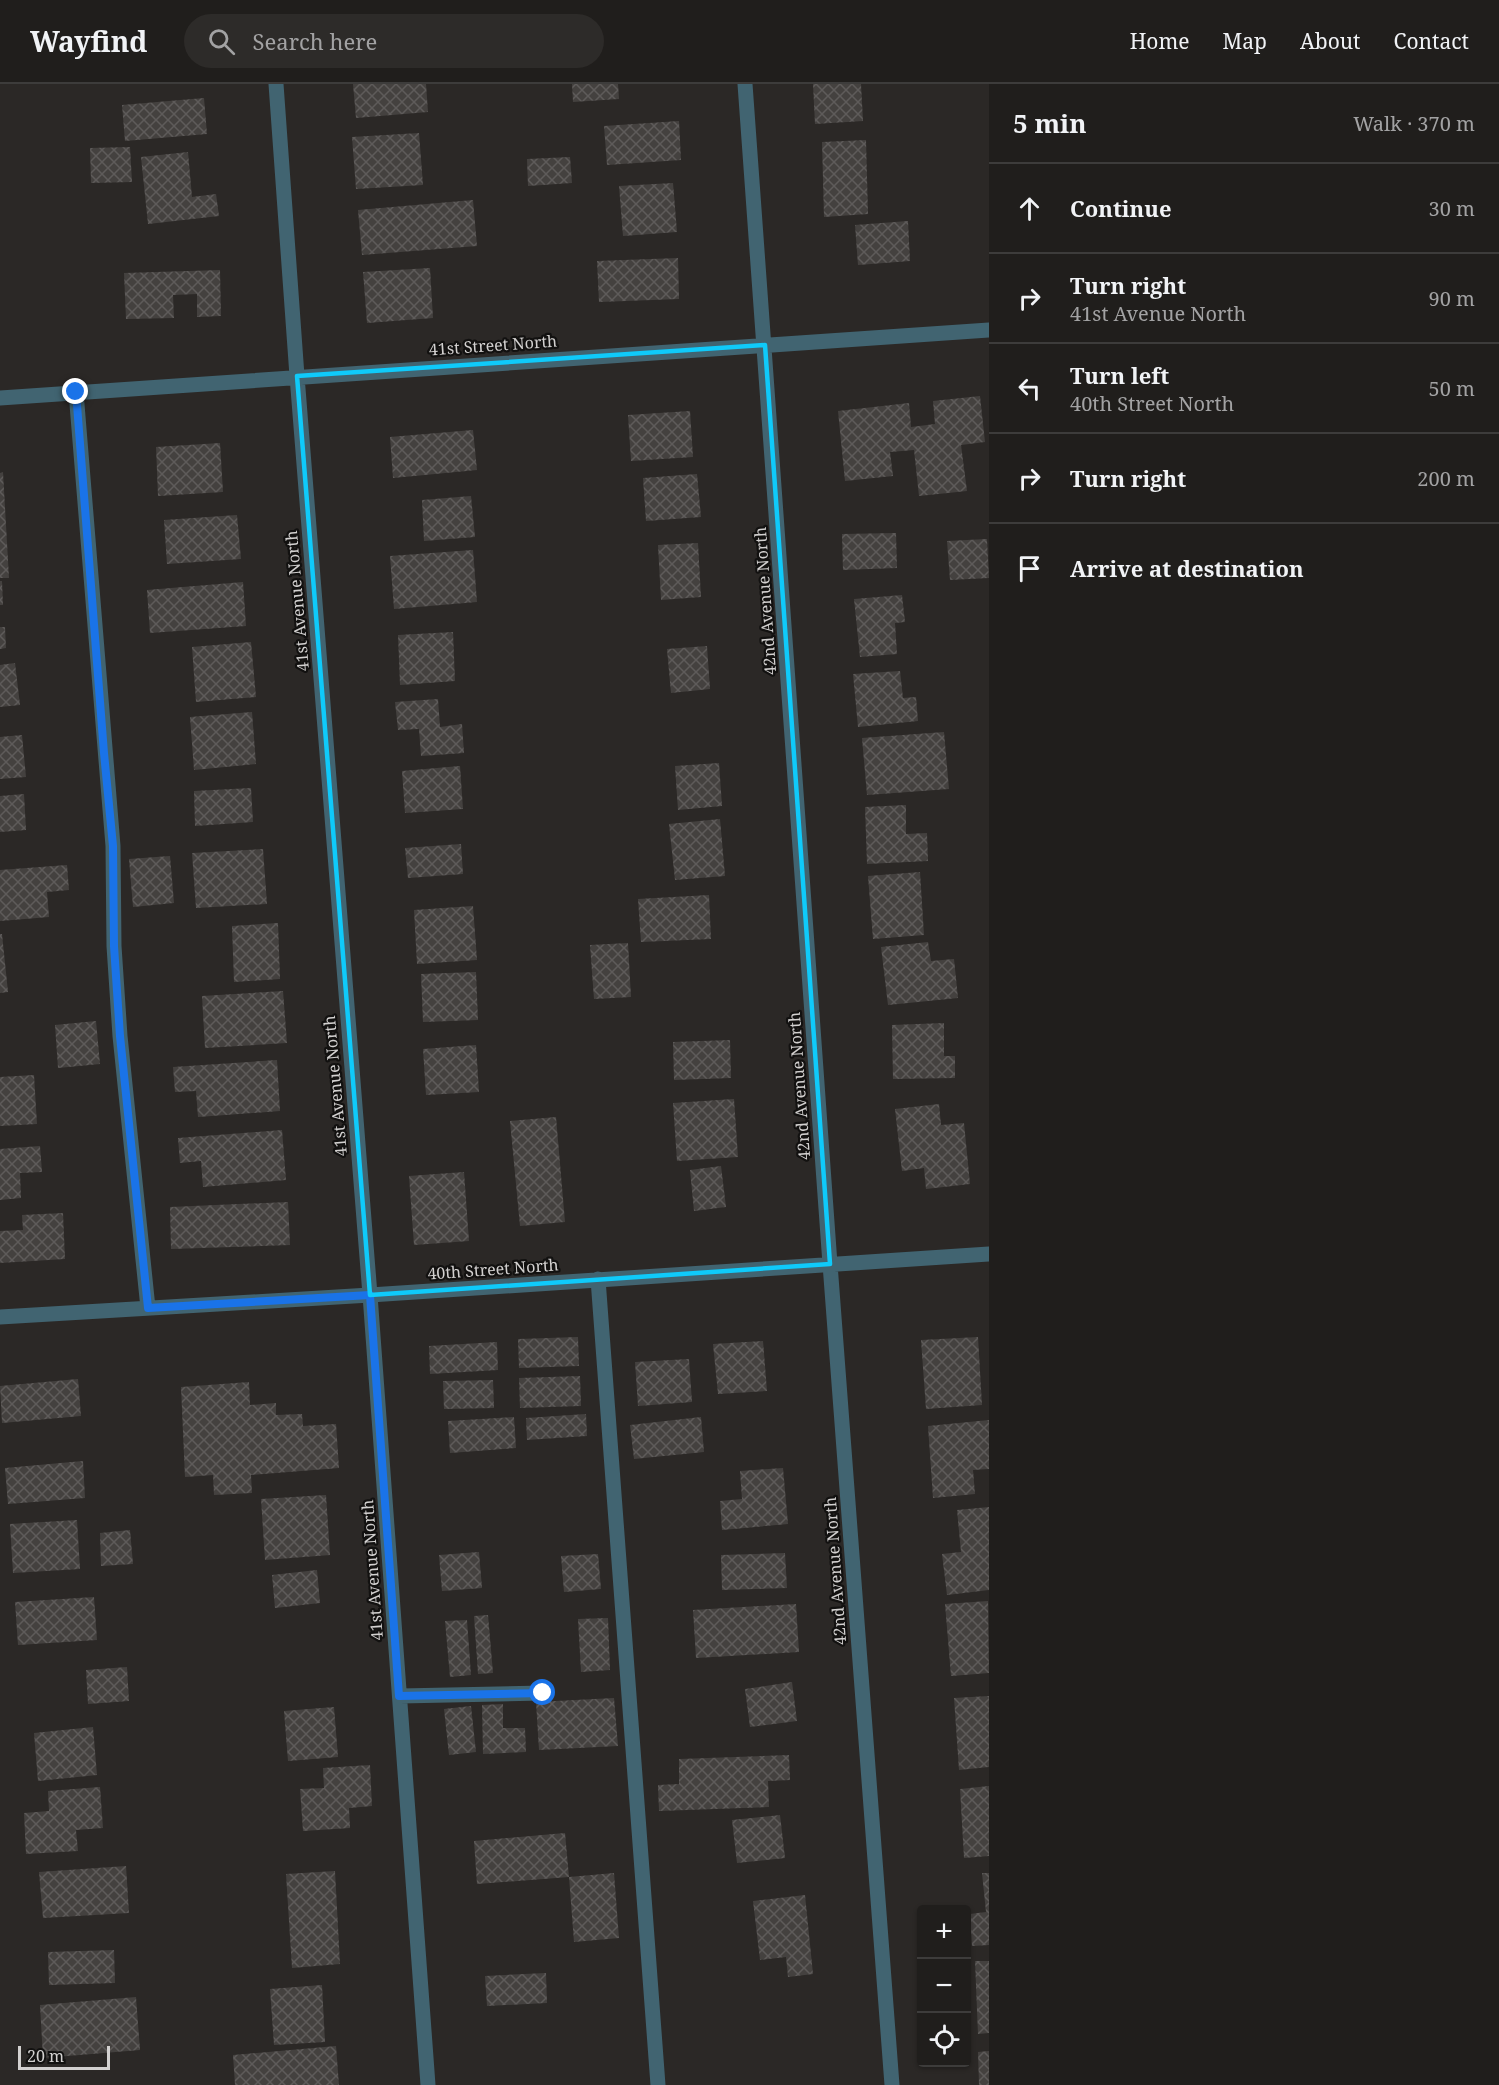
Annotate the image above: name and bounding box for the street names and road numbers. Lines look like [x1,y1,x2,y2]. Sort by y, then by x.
street label: 41st Street North [428,330,558,360]
street label: 42nd Avenue North [749,526,781,676]
street label: 41st Avenue North [280,530,314,672]
street label: 42nd Avenue North [783,1011,815,1161]
street label: 41st Avenue North [318,1015,352,1157]
street label: 40th Street North [427,1253,559,1285]
street label: 42nd Avenue North [819,1496,851,1646]
street label: 41st Avenue North [356,1499,388,1641]

